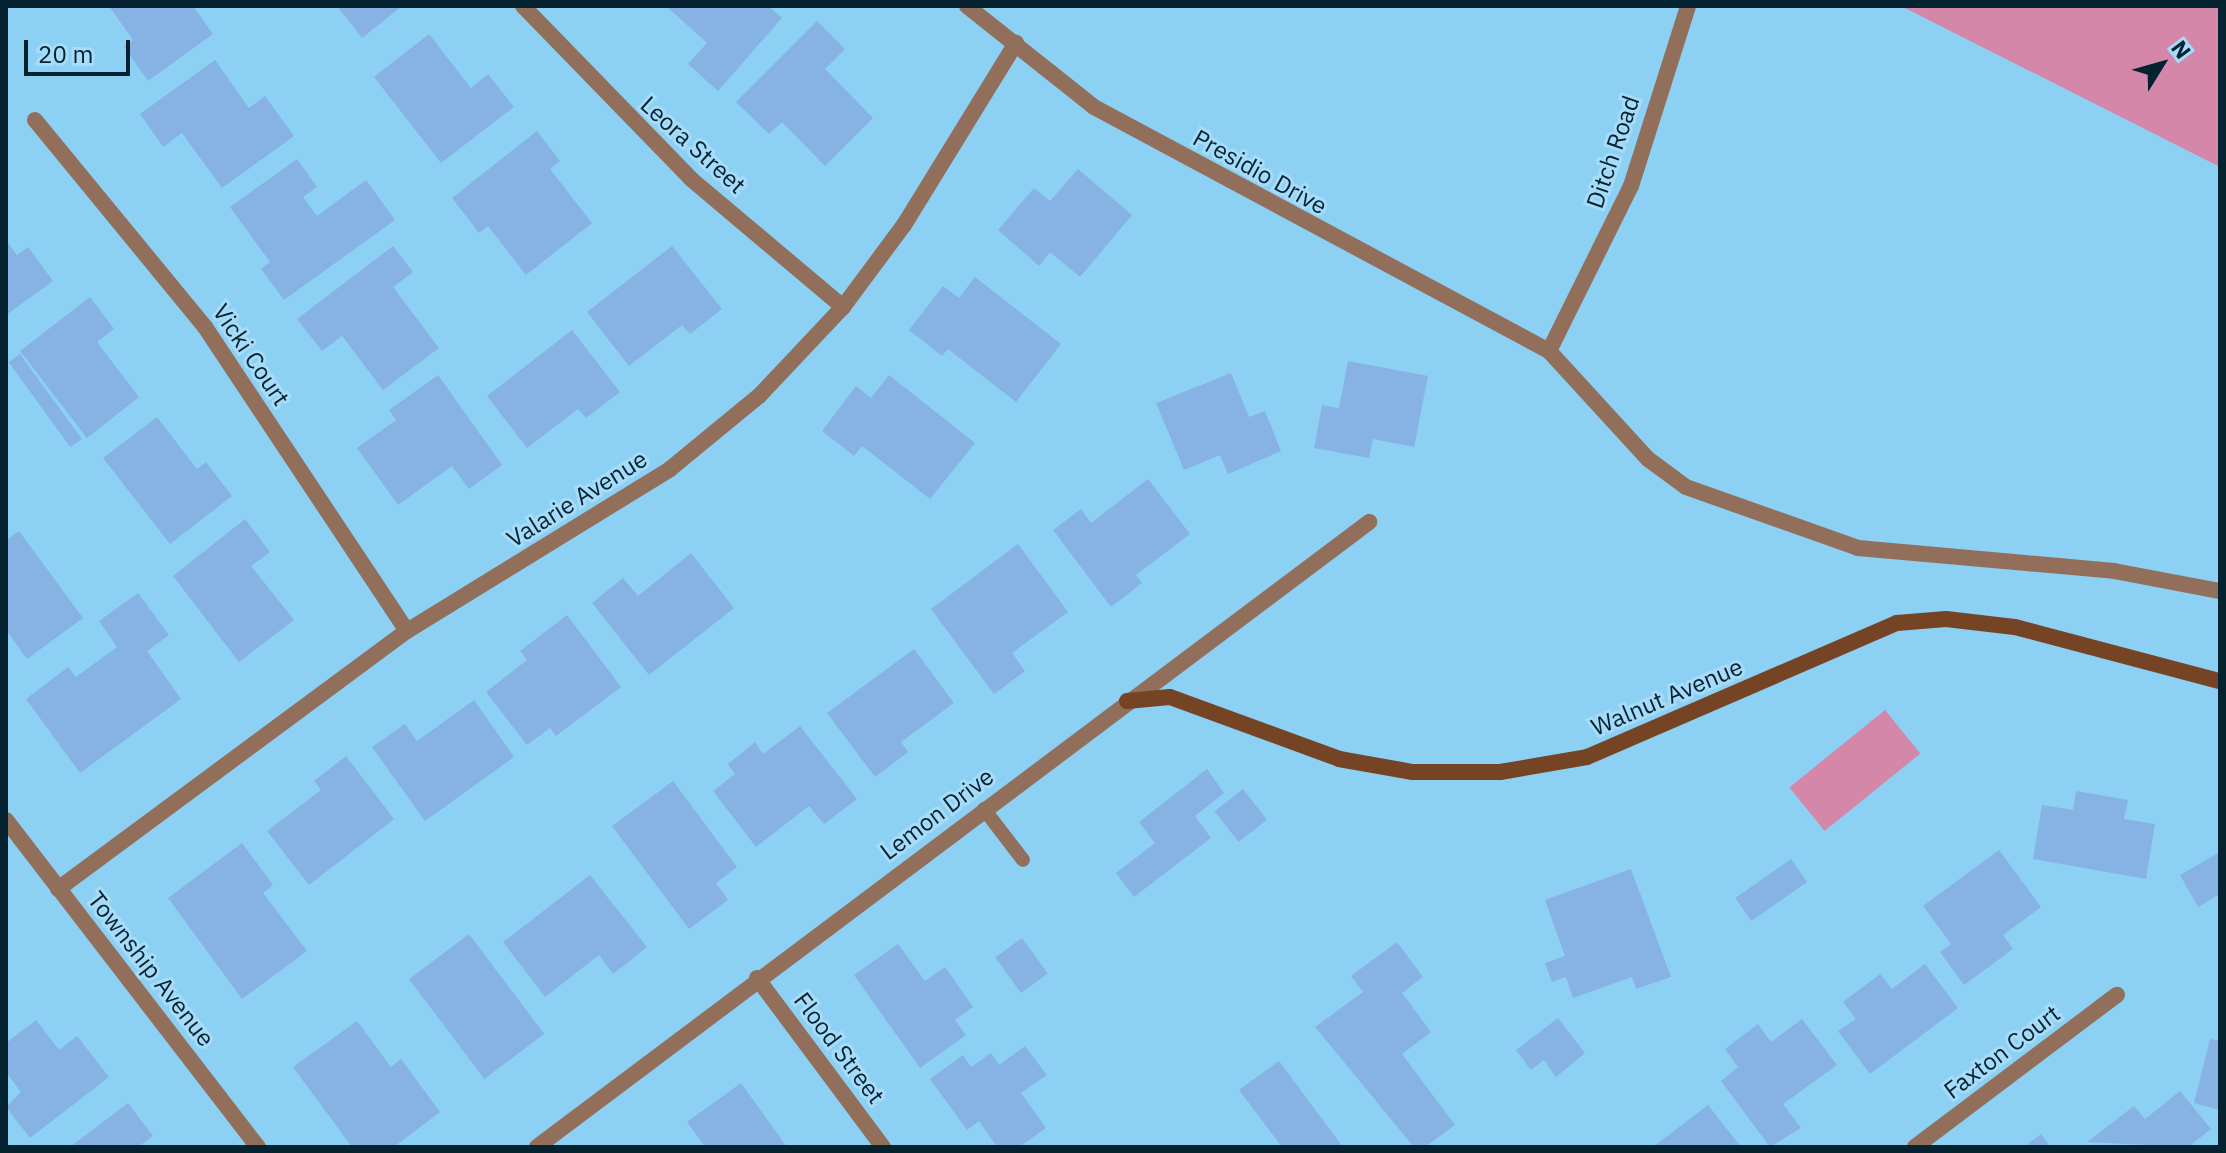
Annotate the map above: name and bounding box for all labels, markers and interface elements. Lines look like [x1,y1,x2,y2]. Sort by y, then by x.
scale bar [28,24,134,74]
north arrow [2122,24,2202,104]
text: N [2165,34,2198,64]
text: 20 m [38,38,93,70]
street label: Leora Street [635,90,751,200]
street label: Ditch Road [1580,92,1646,212]
street label: Presidio Drive [1188,123,1332,221]
street label: Vicki Court [207,299,295,411]
street label: Valarie Avenue [502,444,652,554]
street label: Walnut Avenue [1587,652,1747,742]
street label: Lemon Drive [875,762,999,866]
street label: Township Avenue [82,886,220,1052]
street label: Flood Street [788,987,890,1109]
street label: Faxton Court [1938,999,2066,1105]

